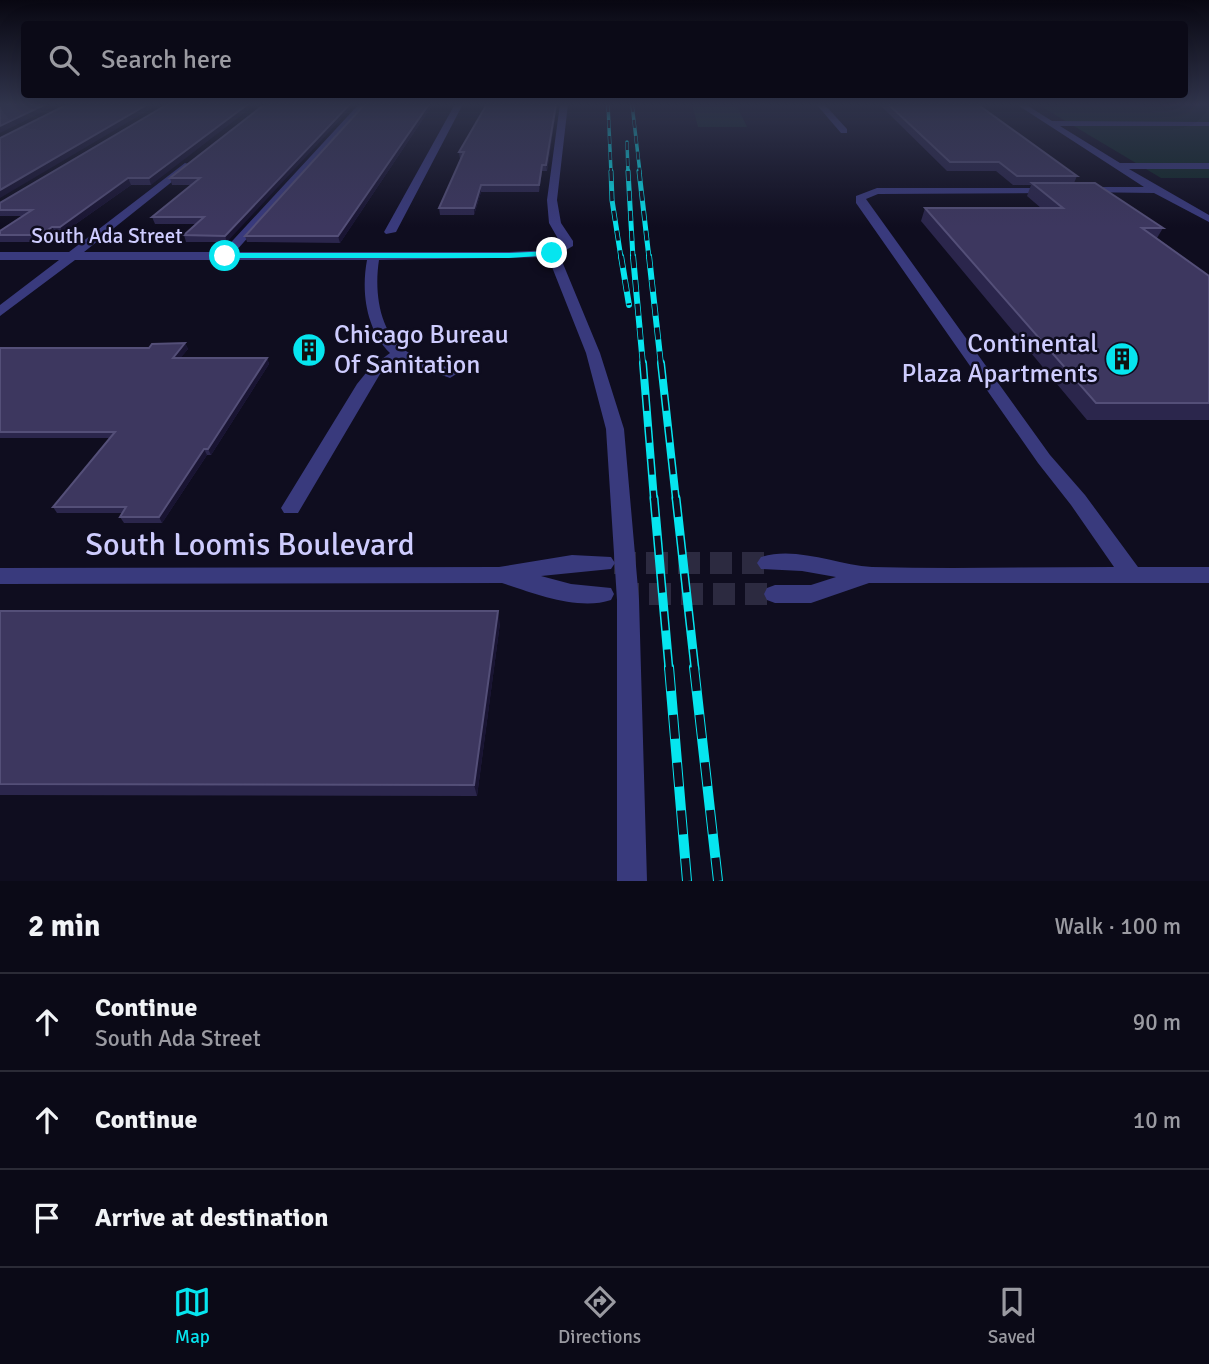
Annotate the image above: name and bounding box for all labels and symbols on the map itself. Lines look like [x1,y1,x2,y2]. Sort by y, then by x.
street label: South Ada Street [31,223,183,249]
route end [536,237,567,268]
route start [209,240,240,271]
place label: Chicago Bureau Of Sanitation [334,319,509,381]
place label: Continental Plaza Apartments [901,328,1098,390]
building icon: Chicago Bureau Of Sanitation [290,331,328,369]
building icon: Continental Plaza Apartments [1103,340,1141,378]
street label: South Loomis Boulevard [85,525,415,564]

